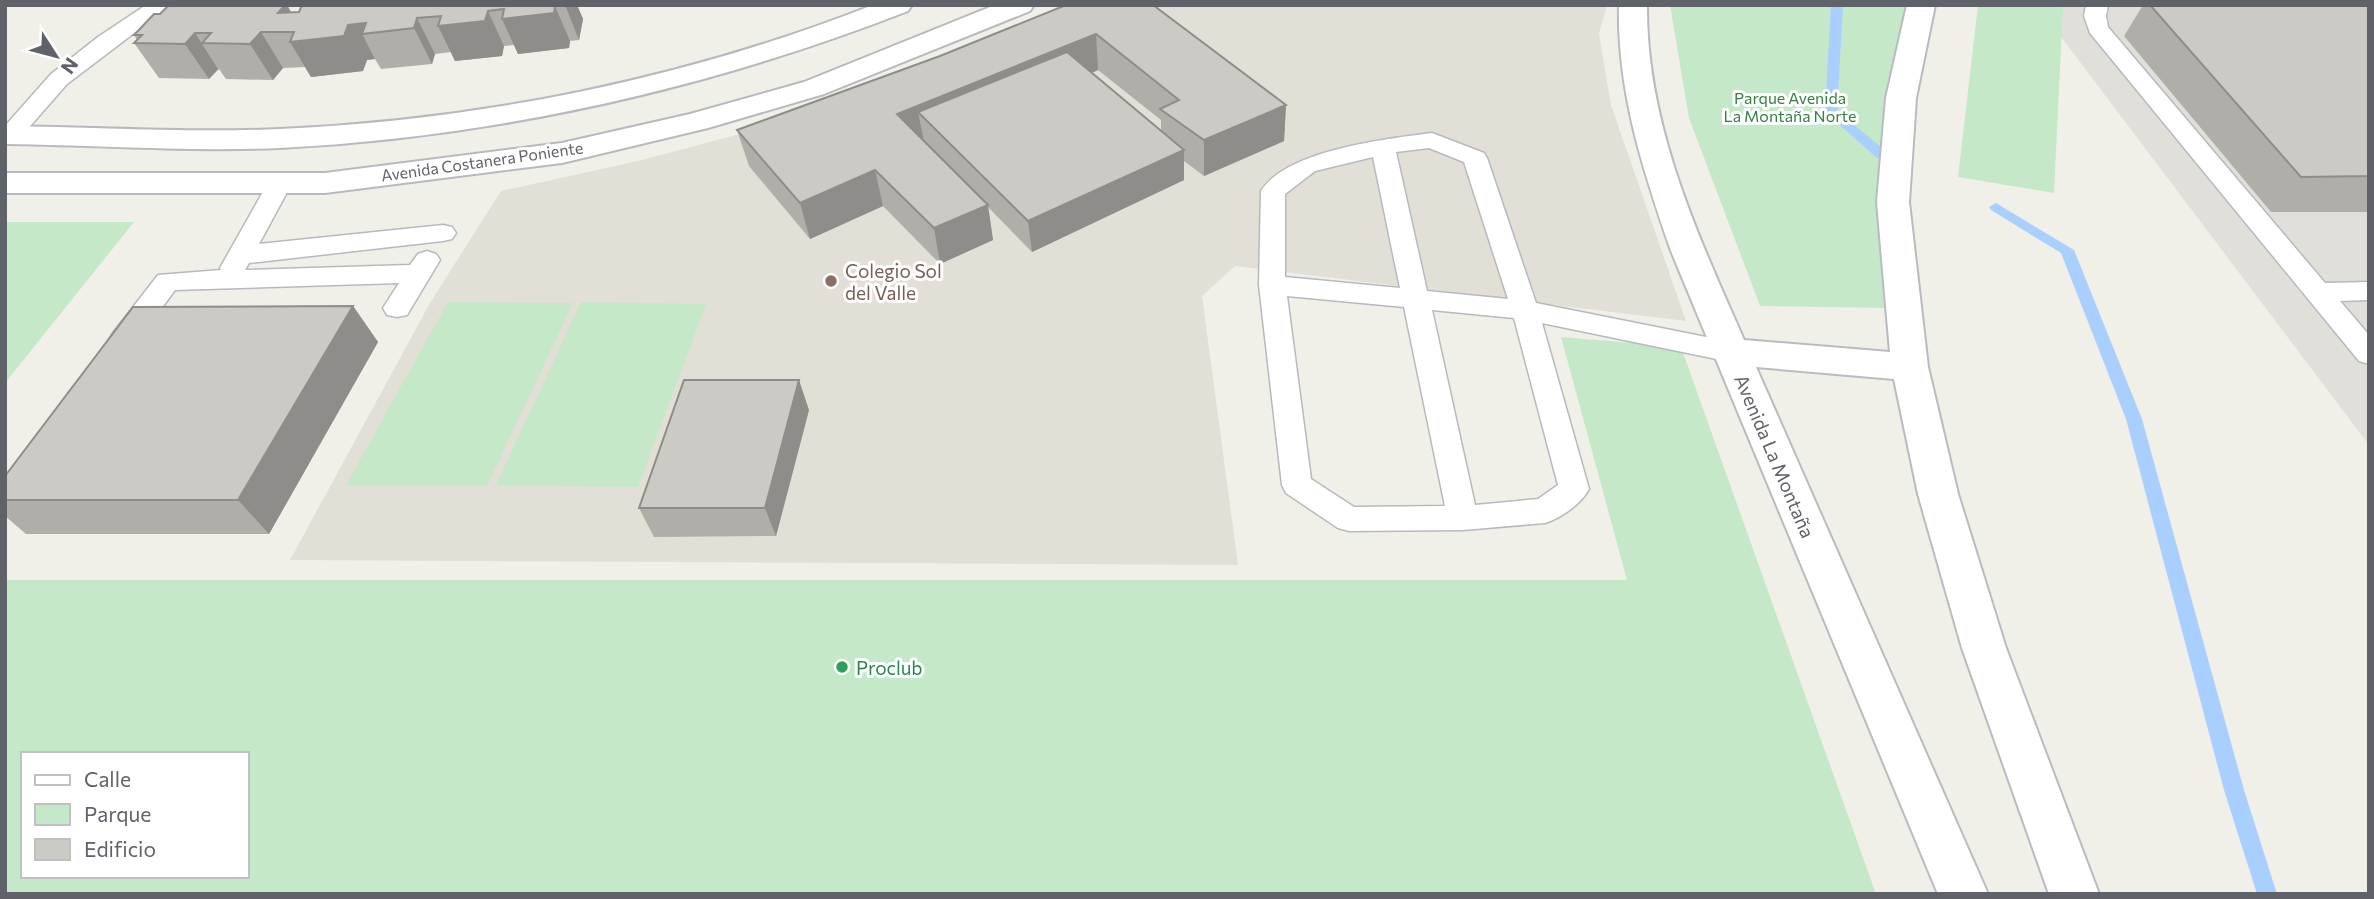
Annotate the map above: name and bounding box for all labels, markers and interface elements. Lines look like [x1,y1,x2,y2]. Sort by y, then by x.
north arrow [21,21,91,91]
text: N [57,54,84,79]
park label: Parque Avenida La Montaña Norte [1723,88,1857,125]
street label: Avenida Costanera Poniente [380,137,584,185]
place label: Colegio Sol del Valle [845,259,942,304]
marker: Colegio Sol del Valle [823,273,839,289]
street label: Avenida La Montaña [1730,371,1820,541]
place label: Proclub [856,656,923,679]
marker: Proclub [834,659,850,675]
legend [21,752,248,878]
text: Calle [84,766,131,791]
text: Parque [84,801,151,826]
text: Edificio [84,836,156,861]

